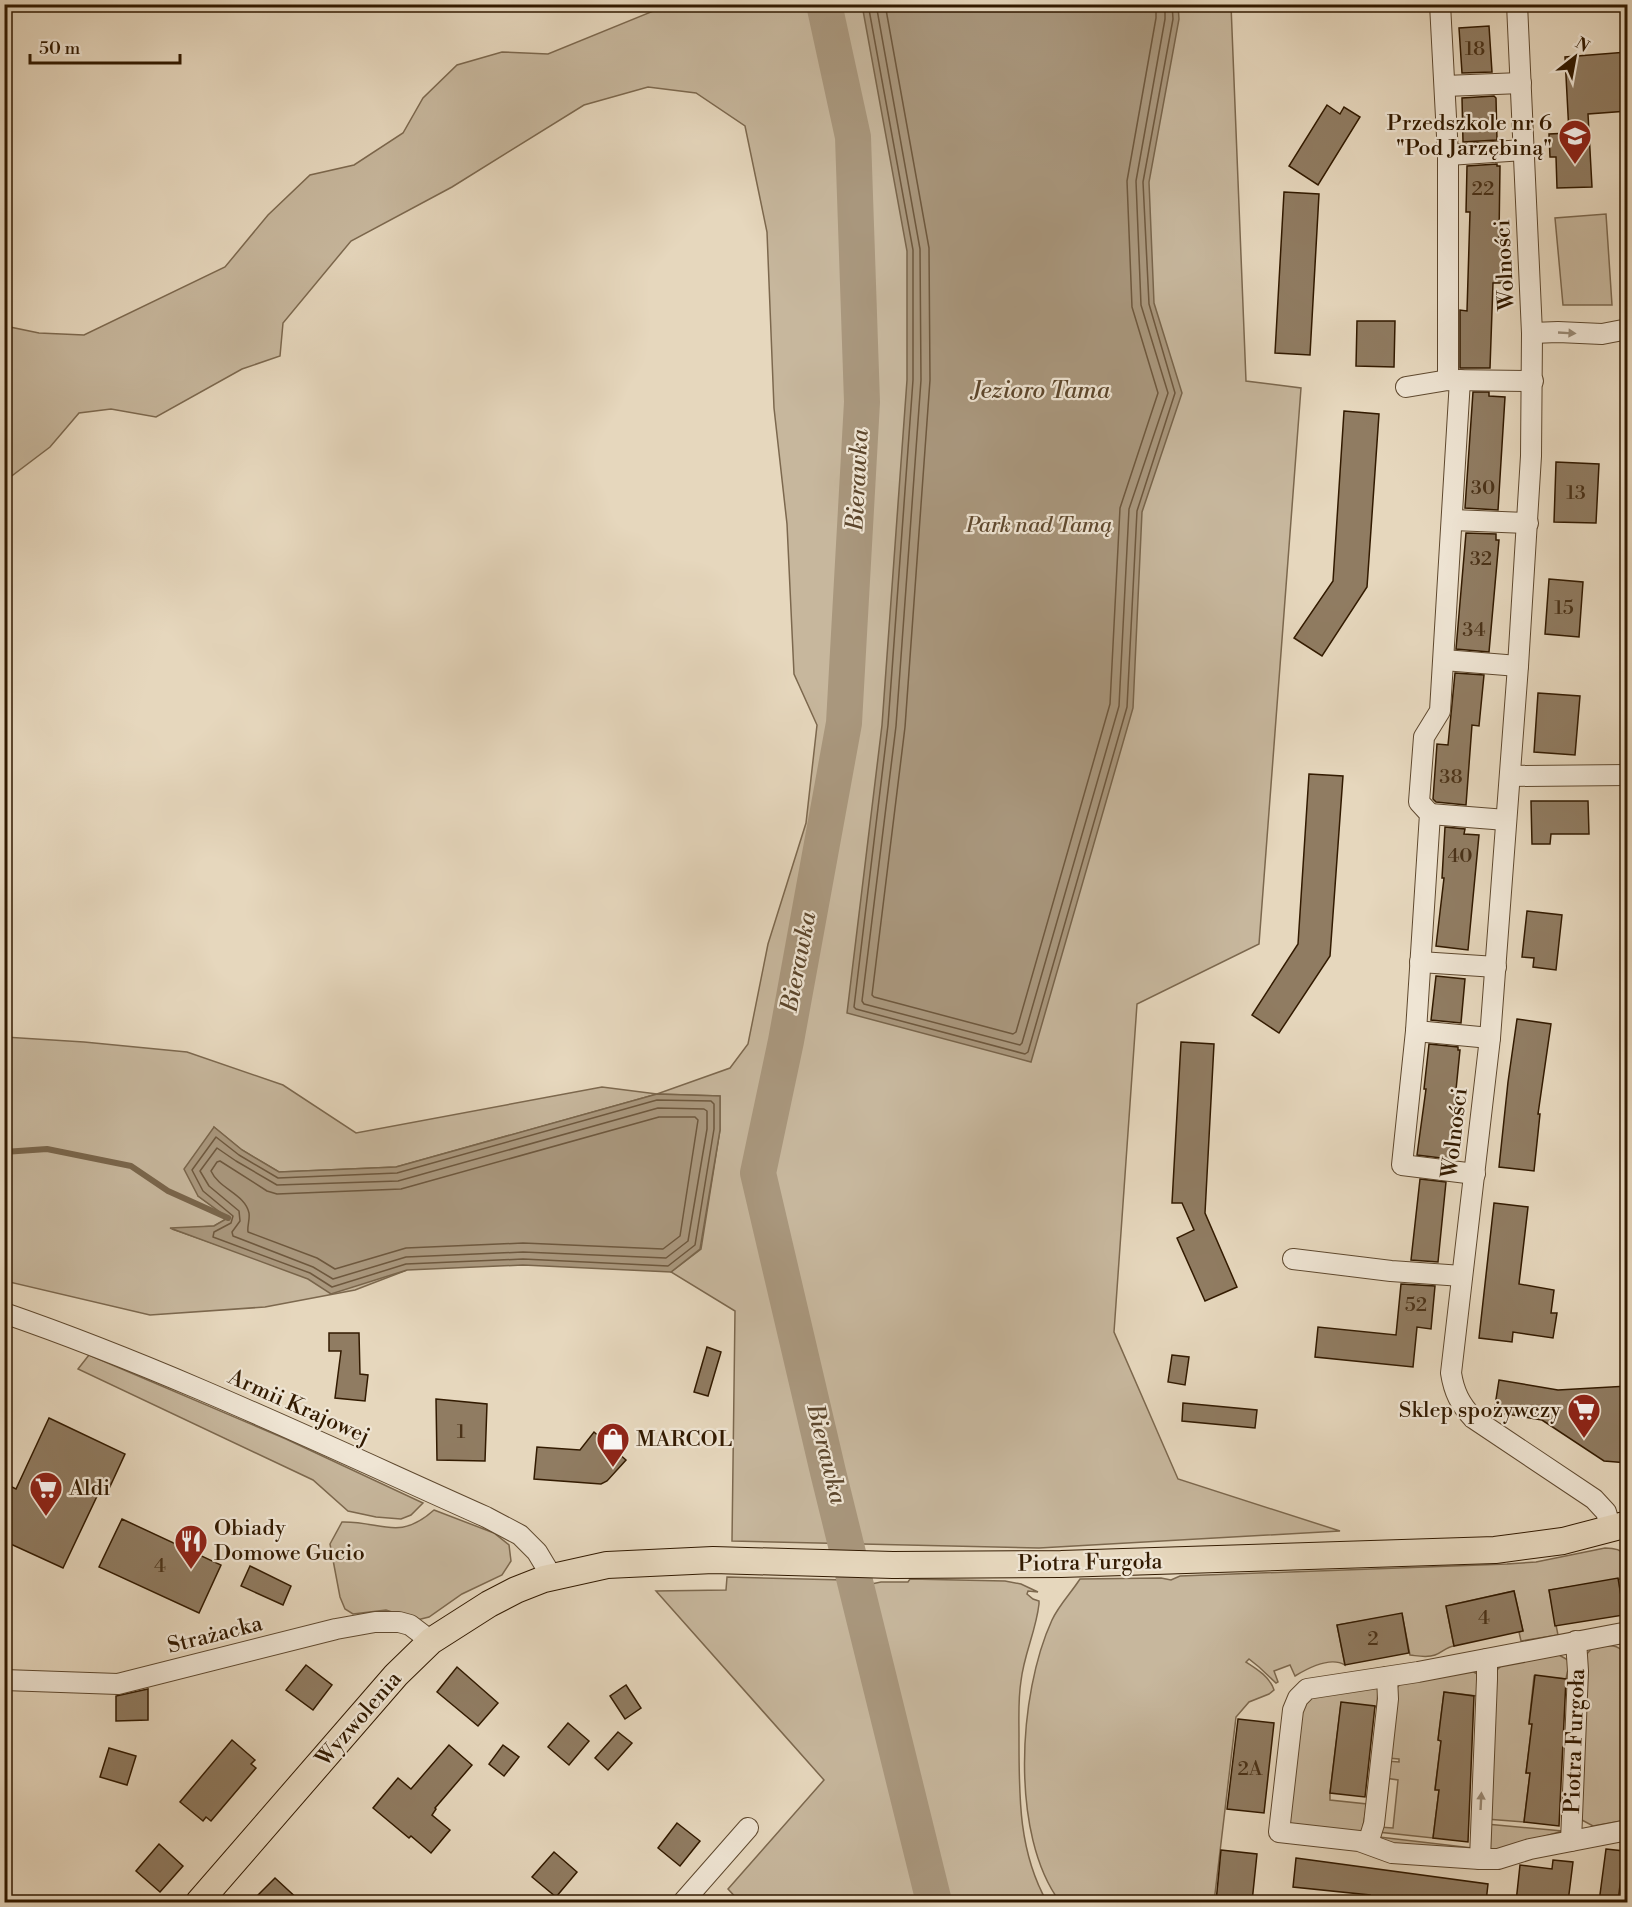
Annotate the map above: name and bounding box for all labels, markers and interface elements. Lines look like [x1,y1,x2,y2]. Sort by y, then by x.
scale bar [30,27,180,65]
north arrow [1545,27,1605,87]
text: N [1572,33,1593,57]
text: 50 m [39,37,81,60]
house number: 18 [1465,37,1485,62]
place label: Przedszkole nr 6 "Pod Jarzębiną" [1387,110,1552,162]
school or university icon: Przedszkole nr 6 "Pod Jarzębiną" [1557,118,1593,165]
house number: 22 [1472,177,1494,202]
street label: Wolności [1489,219,1521,312]
one-way arrow [1557,328,1576,337]
water label: Jezioro Tama [969,376,1111,406]
water label: Bierawka [840,428,876,533]
house number: 30 [1471,476,1495,501]
house number: 13 [1566,481,1586,506]
park label: Park nad Tamą [965,512,1113,539]
house number: 32 [1470,547,1492,572]
house number: 15 [1554,596,1574,621]
house number: 34 [1462,618,1486,643]
house number: 38 [1439,765,1463,790]
house number: 40 [1447,844,1473,869]
water label: Bierawka [774,908,824,1016]
street label: Wolności [1436,1086,1474,1181]
house number: 52 [1405,1293,1427,1318]
street label: Armii Krajowej [223,1363,374,1450]
supermarket icon: Sklep spożywczy [1566,1392,1602,1439]
place label: Sklep spożywczy [1399,1397,1561,1424]
water label: Bierawka [799,1400,853,1508]
house number: 1 [457,1420,466,1445]
shop icon: MARCOL [595,1421,631,1468]
place label: MARCOL [636,1426,732,1453]
supermarket icon: Aldi [28,1470,64,1517]
place label: Aldi [68,1475,110,1502]
place label: Obiady Domowe Gucio [214,1515,365,1567]
restaurant icon: Obiady Domowe Gucio [173,1523,209,1570]
street label: Piotra Furgoła [1017,1548,1164,1578]
house number: 4 [154,1554,166,1579]
house number: 4 [1478,1606,1490,1631]
street label: Strażacka [165,1610,266,1660]
house number: 2 [1367,1627,1379,1652]
street label: Wyzwolenia [310,1665,408,1773]
street label: Piotra Furgoła [1559,1667,1591,1814]
house number: 2A [1237,1757,1264,1782]
one-way arrow [1477,1791,1486,1810]

